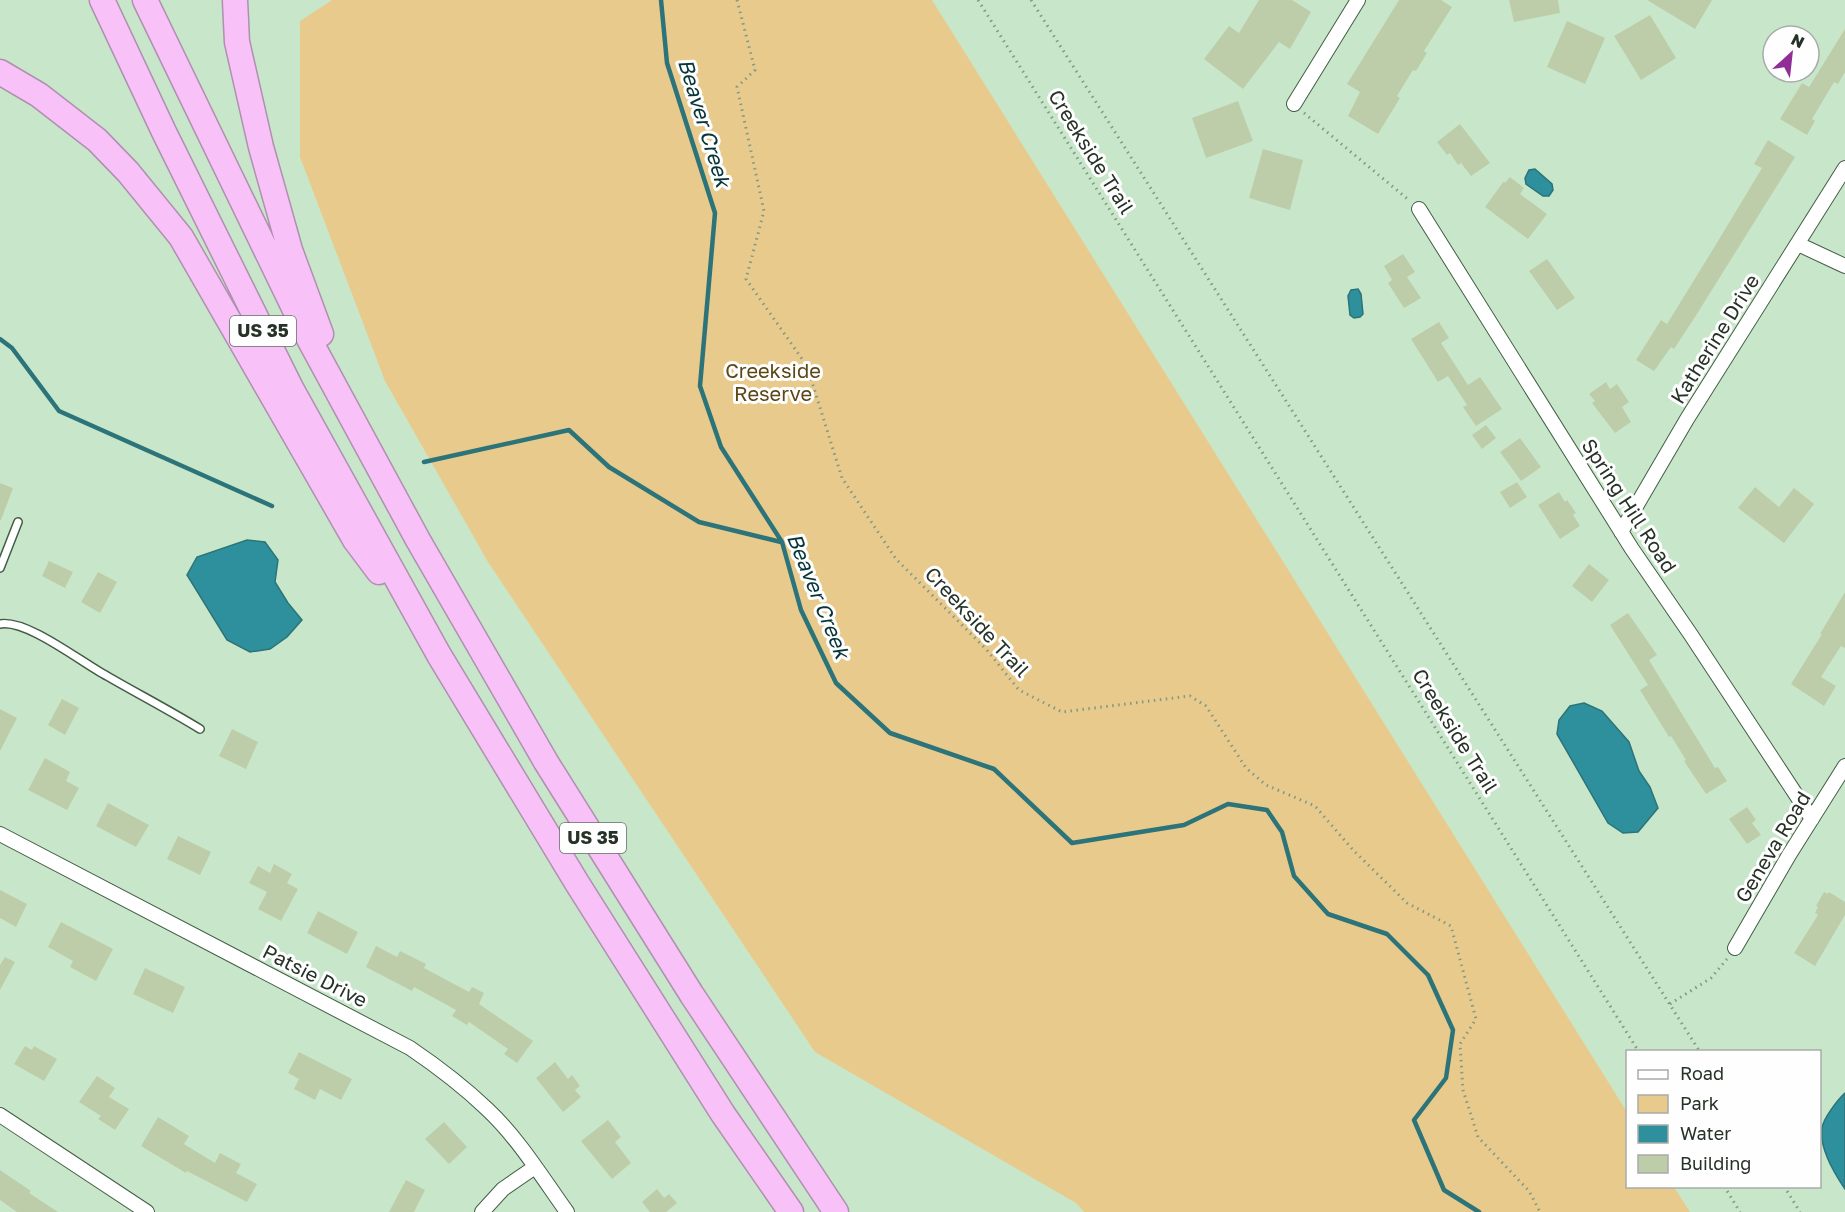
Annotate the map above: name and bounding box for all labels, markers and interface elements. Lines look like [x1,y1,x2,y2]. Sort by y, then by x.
north arrow [1761,24,1821,84]
text: N [1788,29,1808,52]
water label: Beaver Creek [673,55,737,192]
street label: Creekside Trail [1044,85,1140,218]
street label: Katherine Drive [1665,269,1764,408]
road number: US 35 [230,316,296,346]
park label: Creekside Reserve [725,358,821,405]
street label: Spring Hill Road [1578,434,1682,577]
water label: Beaver Creek [782,529,857,664]
street label: Creekside Trail [921,561,1035,681]
street label: Creekside Trail [1408,664,1504,797]
street label: Geneva Road [1730,787,1815,906]
road number: US 35 [560,823,626,853]
street label: Patsie Drive [259,939,372,1012]
legend [1626,1050,1821,1188]
text: Road [1680,1062,1724,1084]
text: Park [1680,1092,1719,1114]
text: Water [1680,1122,1731,1144]
text: Building [1680,1152,1751,1174]

